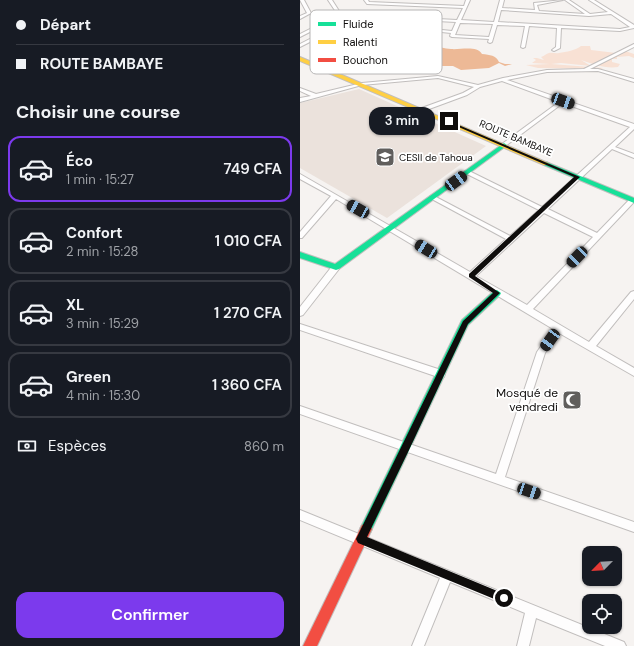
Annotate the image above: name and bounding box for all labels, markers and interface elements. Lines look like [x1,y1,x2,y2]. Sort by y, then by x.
legend [310,10,442,74]
text: Départ [40,15,91,35]
text: Fluide [343,17,373,31]
text: Ralenti [343,35,377,49]
text: Bouchon [343,53,388,67]
text: ROUTE BAMBAYE [40,54,163,74]
car [550,91,576,111]
text: Choisir une course [16,100,180,124]
callout: 3 min [369,107,435,135]
text: 3 min [385,112,419,129]
route end [440,112,458,130]
street label: ROUTE BAMBAYE [477,117,555,159]
school or university icon: CESII de Tahoua [374,146,396,168]
icon: car [18,151,54,187]
text: Éco [66,151,93,171]
place label: CESII de Tahoua [399,151,473,164]
text: 749 CFA [224,159,282,179]
car [443,169,469,193]
text: 1 min · 15:27 [66,171,134,188]
car [345,198,371,220]
icon: car [18,223,54,259]
text: Confort [66,223,123,243]
text: 1 010 CFA [215,231,282,251]
car [413,238,439,260]
text: 2 min · 15:28 [66,243,138,260]
car [564,244,590,270]
icon: car [18,295,54,331]
text: XL [66,295,84,315]
text: 1 270 CFA [214,303,282,323]
text: 3 min · 15:29 [66,315,139,332]
car [538,327,562,353]
icon: car [18,367,54,403]
text: Green [66,367,111,387]
text: 1 360 CFA [212,375,282,395]
place label: Mosqué de vendredi [496,385,558,415]
text: 4 min · 15:30 [66,387,140,404]
mosque icon: Mosqué de vendredi [561,389,583,411]
icon: cash [16,435,38,457]
text: Espèces [48,436,107,456]
text: 860 m [244,438,284,455]
car [516,481,542,501]
north arrow [582,546,622,586]
map controls [582,546,622,634]
route start [495,589,513,607]
button: Confirmer [16,592,284,638]
button: locate [582,594,622,634]

